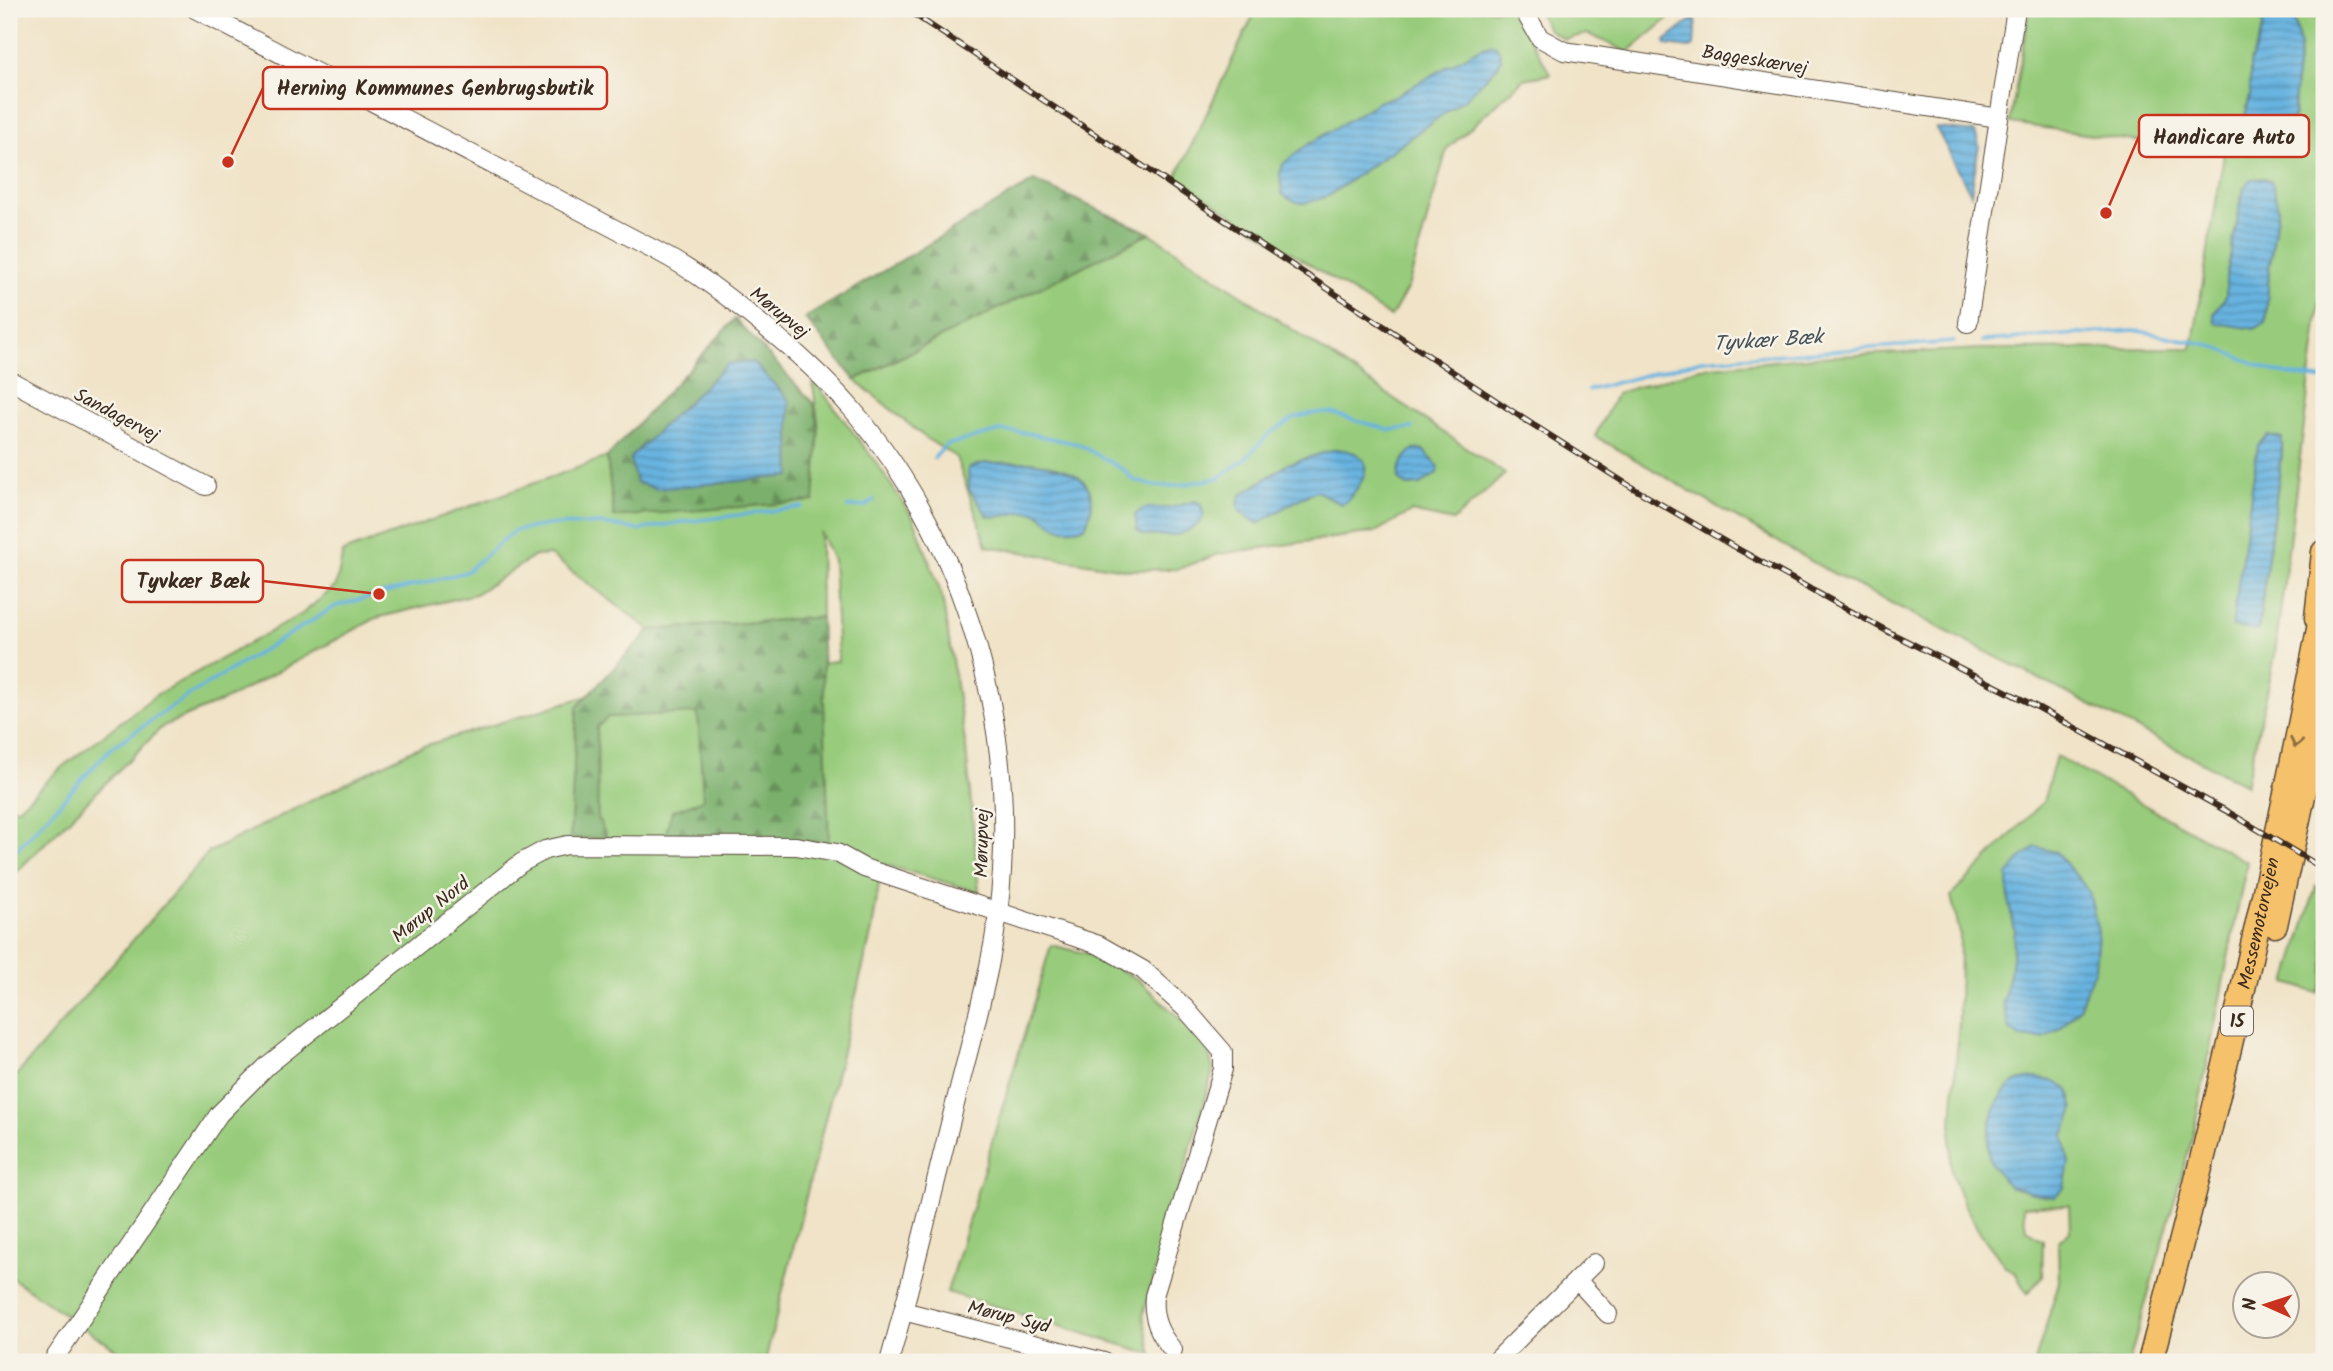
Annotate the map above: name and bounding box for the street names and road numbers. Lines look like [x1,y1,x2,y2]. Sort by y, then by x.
street label: Baggeskærvej [1700,38,1811,84]
street label: Mørupvej [742,280,816,348]
street label: Sandagervej [68,381,165,451]
street label: Mørupvej [967,807,999,878]
street label: Messemotorvejen [2230,855,2289,992]
street label: Mørup Nord [386,869,477,951]
road number: 15 [2221,1006,2253,1036]
street label: Mørup Syd [964,1293,1054,1343]

